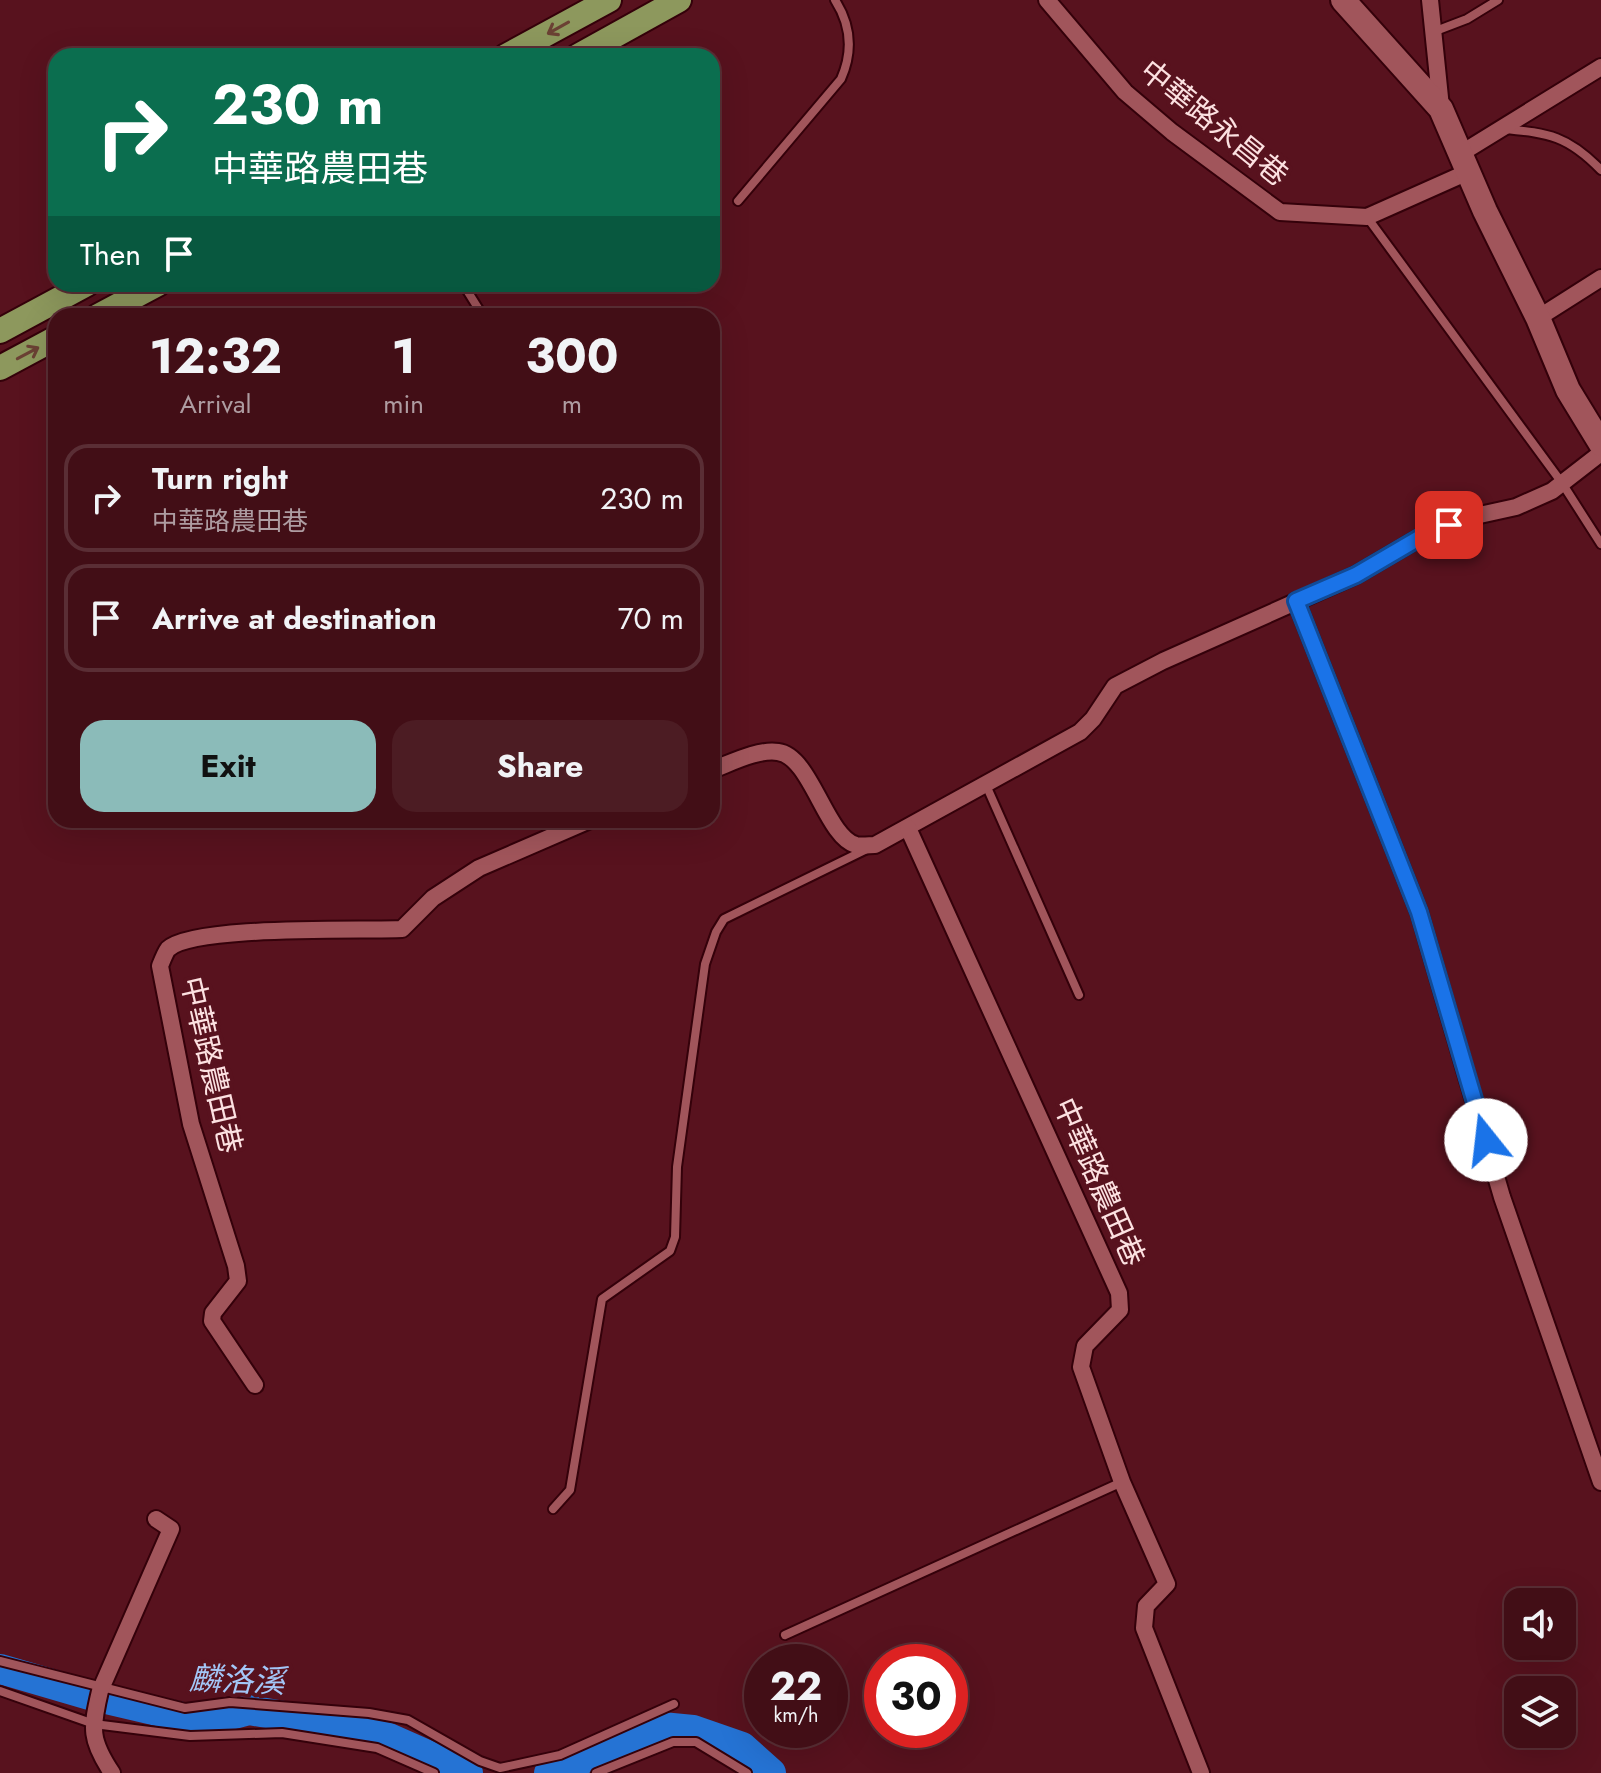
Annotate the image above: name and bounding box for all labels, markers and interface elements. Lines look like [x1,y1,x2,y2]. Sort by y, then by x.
one-way arrow [547,20,570,36]
street label: 中華路永昌巷 [1131,49,1298,196]
text: 230 m [212,64,383,145]
icon: right [80,80,184,184]
text: 中華路農田巷 [212,142,428,194]
icon: arrive [157,232,201,276]
text: Then [80,233,141,276]
text: 12:32 [149,322,282,391]
text: 1 [391,322,416,391]
text: 300 [525,322,619,391]
one-way arrow [16,345,39,361]
text: Arrival [180,385,251,423]
text: min [383,385,424,423]
text: m [562,385,582,423]
text: Turn right [152,457,288,500]
icon: right [84,476,128,520]
text: 230 m [600,477,684,520]
pin [1415,491,1483,559]
text: 中華路農田巷 [152,502,308,540]
icon: arrive [1427,503,1471,547]
icon: arrive [84,596,128,640]
text: Arrive at destination [152,597,437,640]
text: 70 m [618,597,684,640]
button: Exit [80,720,376,812]
button: Share [392,720,688,812]
street label: 中華路農田巷 [170,972,253,1157]
street label: 中華路農田巷 [1043,1091,1156,1273]
position arrow [1444,1098,1528,1182]
map controls [1504,1588,1576,1748]
button: sound [1504,1588,1576,1660]
speed limit sign: 30 [864,1644,968,1748]
water label: 麟洛溪 [188,1655,290,1705]
text: 22 [770,1657,822,1715]
button: layers [1504,1676,1576,1748]
text: km/h [773,1701,819,1730]

